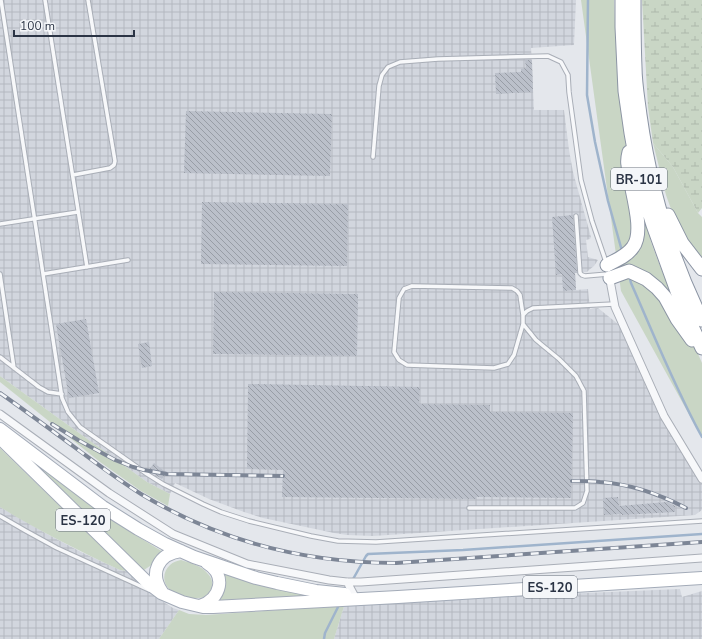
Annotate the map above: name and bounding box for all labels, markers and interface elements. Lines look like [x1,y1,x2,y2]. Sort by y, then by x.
scale bar [14,12,134,38]
text: 100 m [20,18,55,34]
road number: BR-101 [611,168,667,190]
road number: ES-120 [56,509,110,531]
road number: ES-120 [523,576,577,598]

